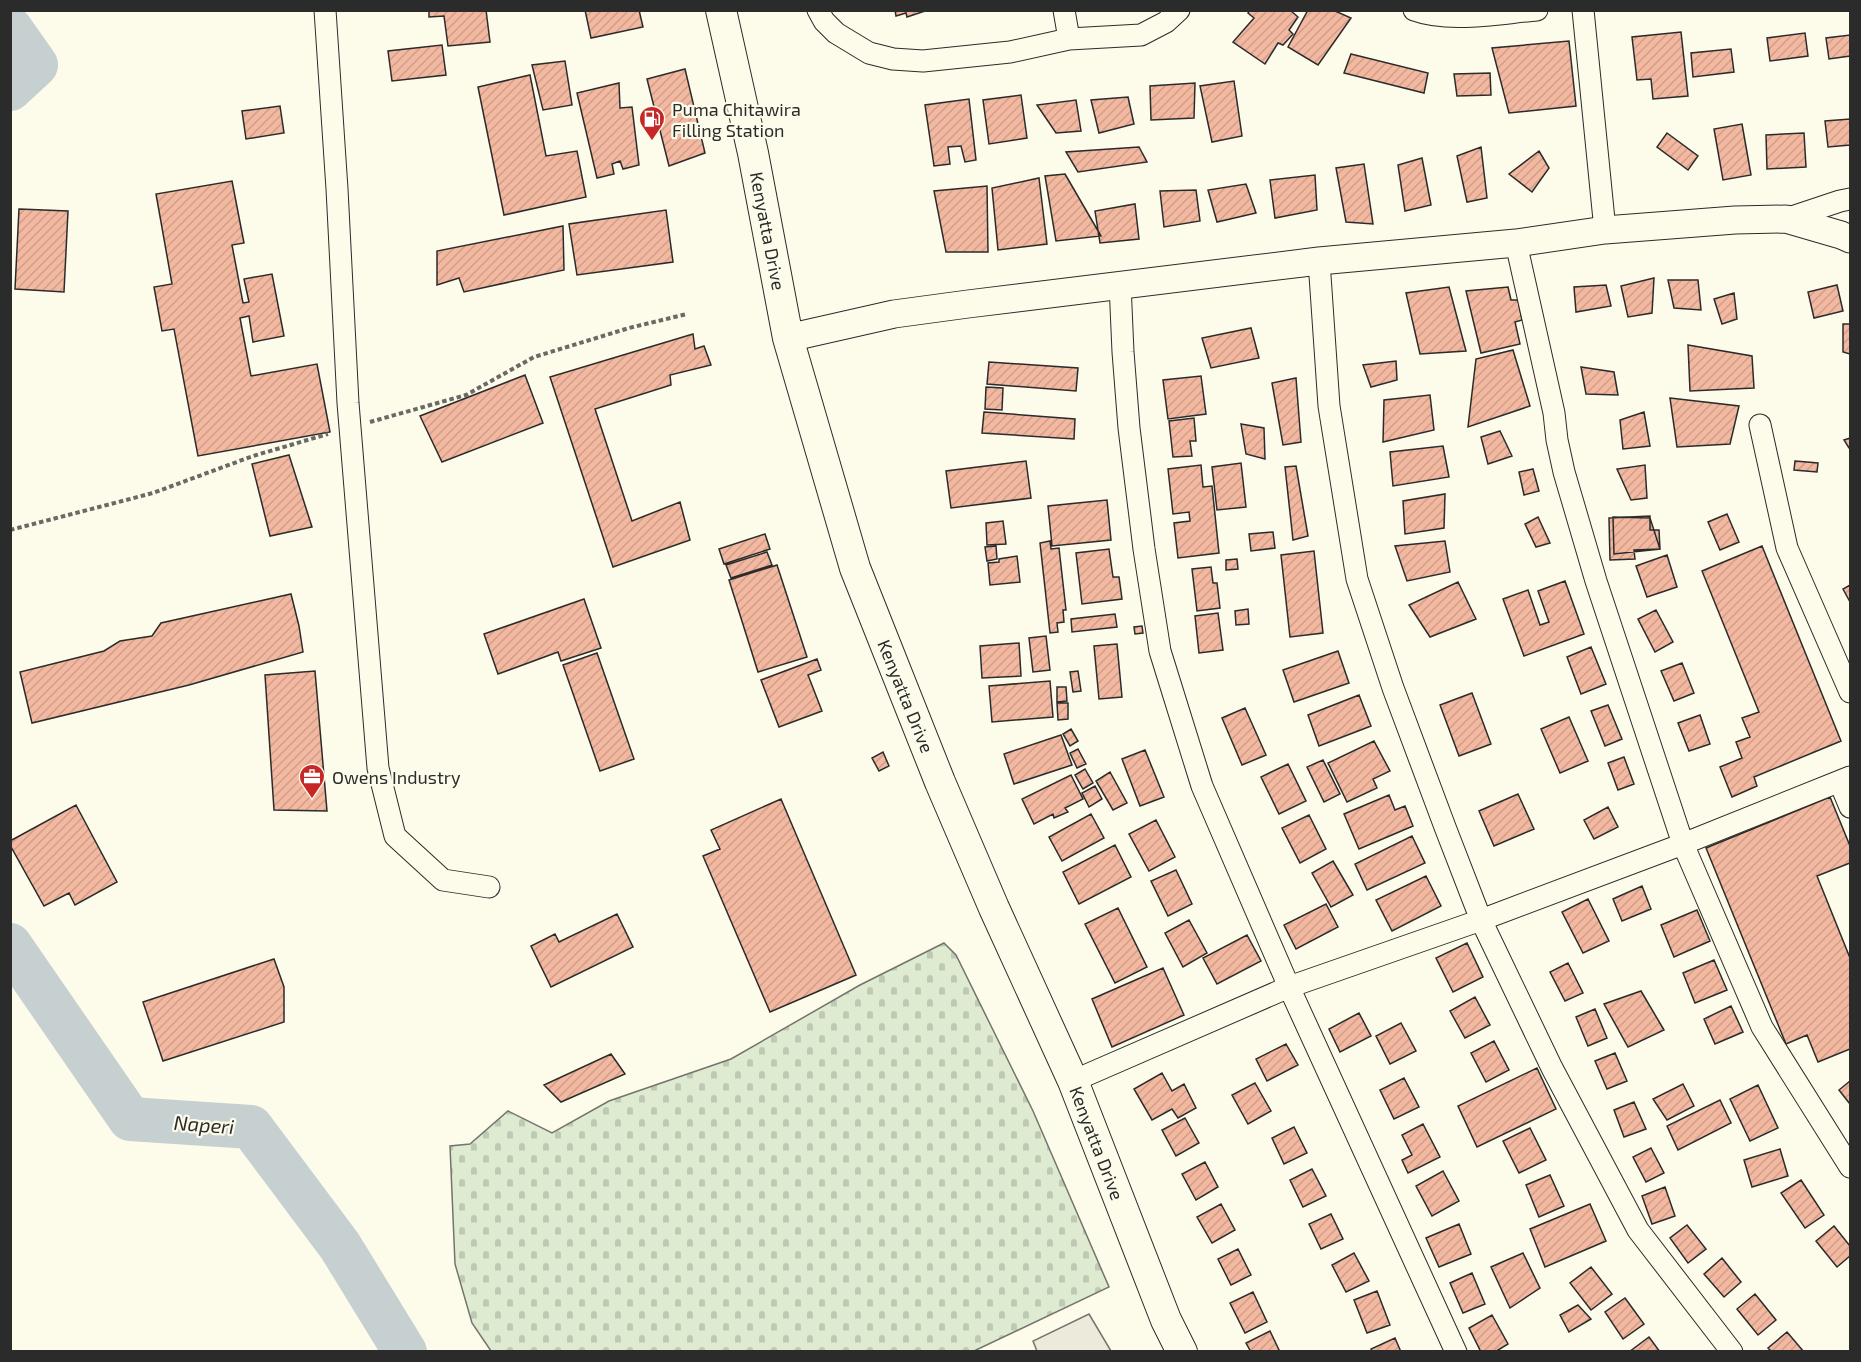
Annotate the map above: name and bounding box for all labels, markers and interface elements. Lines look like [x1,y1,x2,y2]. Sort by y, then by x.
place label: Puma Chitawira Filling Station [672,98,801,141]
fuel station icon: Puma Chitawira Filling Station [637,104,667,142]
street label: Kenyatta Drive [746,170,790,292]
street label: Kenyatta Drive [873,636,939,756]
office icon: Owens Industry [297,762,327,800]
place label: Owens Industry [332,766,461,788]
street label: Kenyatta Drive [1065,1083,1129,1203]
water label: Naperi [173,1110,235,1138]

